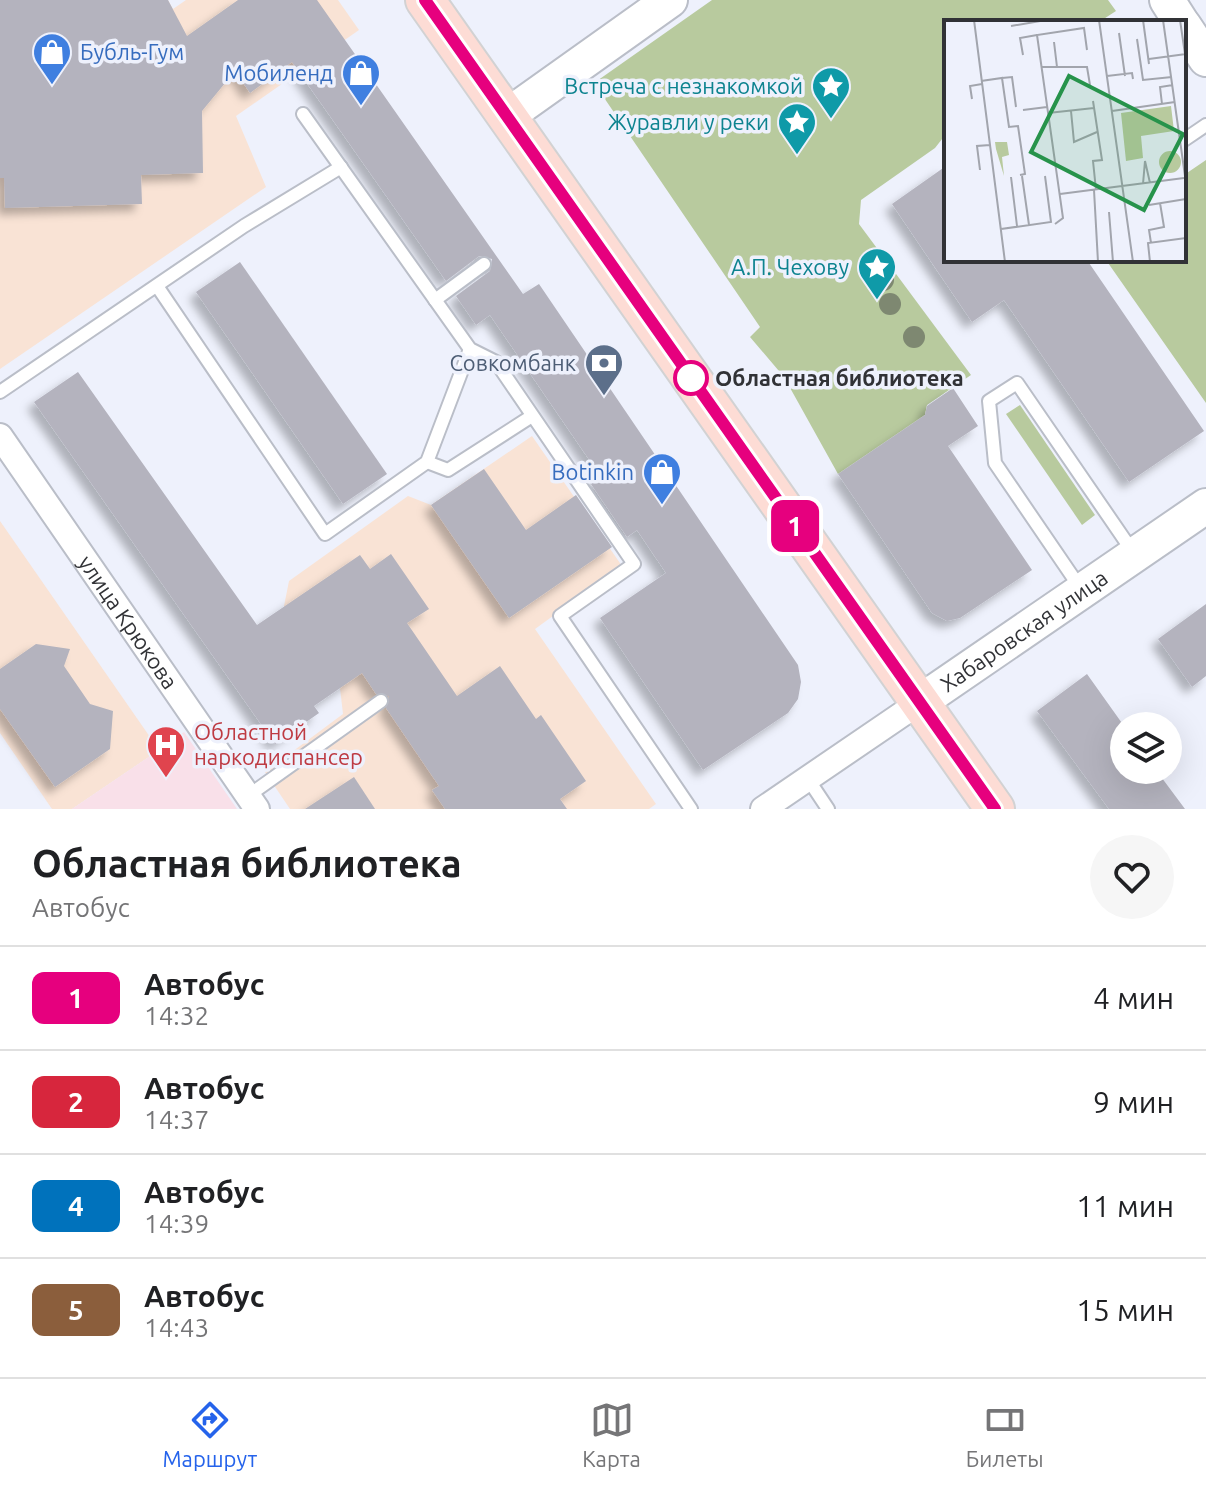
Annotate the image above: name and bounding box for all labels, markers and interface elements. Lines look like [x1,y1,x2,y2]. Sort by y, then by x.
inset map [944,20,1186,262]
shop icon: Бубль-Гум [31,31,73,86]
place label: Бубль-Гум [80,39,184,64]
shop icon: Мобиленд [340,52,382,107]
place label: Мобиленд [224,60,333,85]
place icon: Встреча с незнакомкой [810,65,852,120]
place label: Встреча с незнакомкой [564,73,803,98]
place icon: Журавли у реки [776,101,818,156]
place label: Журавли у реки [608,109,769,134]
place icon: А.П. Чехову [856,246,898,301]
place label: А.П. Чехову [731,254,849,279]
bank icon: Совкомбанк [583,342,625,397]
place label: Совкомбанк [449,350,576,375]
marker: Областная библиотека [674,361,708,395]
place label: Областная библиотека [715,365,964,390]
shop icon: Botinkin [641,451,683,506]
place label: Botinkin [552,459,634,484]
line badge: 1 [769,500,821,552]
text: 1 [787,510,803,541]
street label: улица Крюкова [74,550,183,693]
street label: Хабаровская улица [935,564,1112,696]
map controls [1110,712,1182,784]
button: layers [1110,712,1182,784]
place label: Областной наркодиспансер [194,719,363,769]
hospital icon: Областной наркодиспансер [145,724,187,779]
button: heart [1090,835,1174,919]
text: Областная библиотека [32,842,462,884]
text: Автобус [32,893,130,922]
text: Автобус [144,967,264,1001]
text: 4 мин [1093,981,1174,1015]
text: 1 [68,982,84,1013]
text: 14:32 [144,1001,209,1030]
text: Автобус [144,1071,264,1105]
text: 9 мин [1093,1085,1174,1119]
text: 2 [68,1086,84,1117]
text: 14:37 [144,1105,209,1134]
text: Автобус [144,1175,264,1209]
text: 11 мин [1076,1189,1174,1223]
text: 4 [68,1190,84,1221]
text: 14:39 [144,1209,209,1238]
text: Автобус [144,1279,264,1313]
text: 15 мин [1076,1293,1174,1327]
text: 5 [68,1294,84,1325]
text: 14:43 [144,1313,209,1342]
tab: Маршрут [162,1398,257,1471]
tab: Карта [582,1398,641,1471]
tab: Билеты [966,1398,1044,1471]

